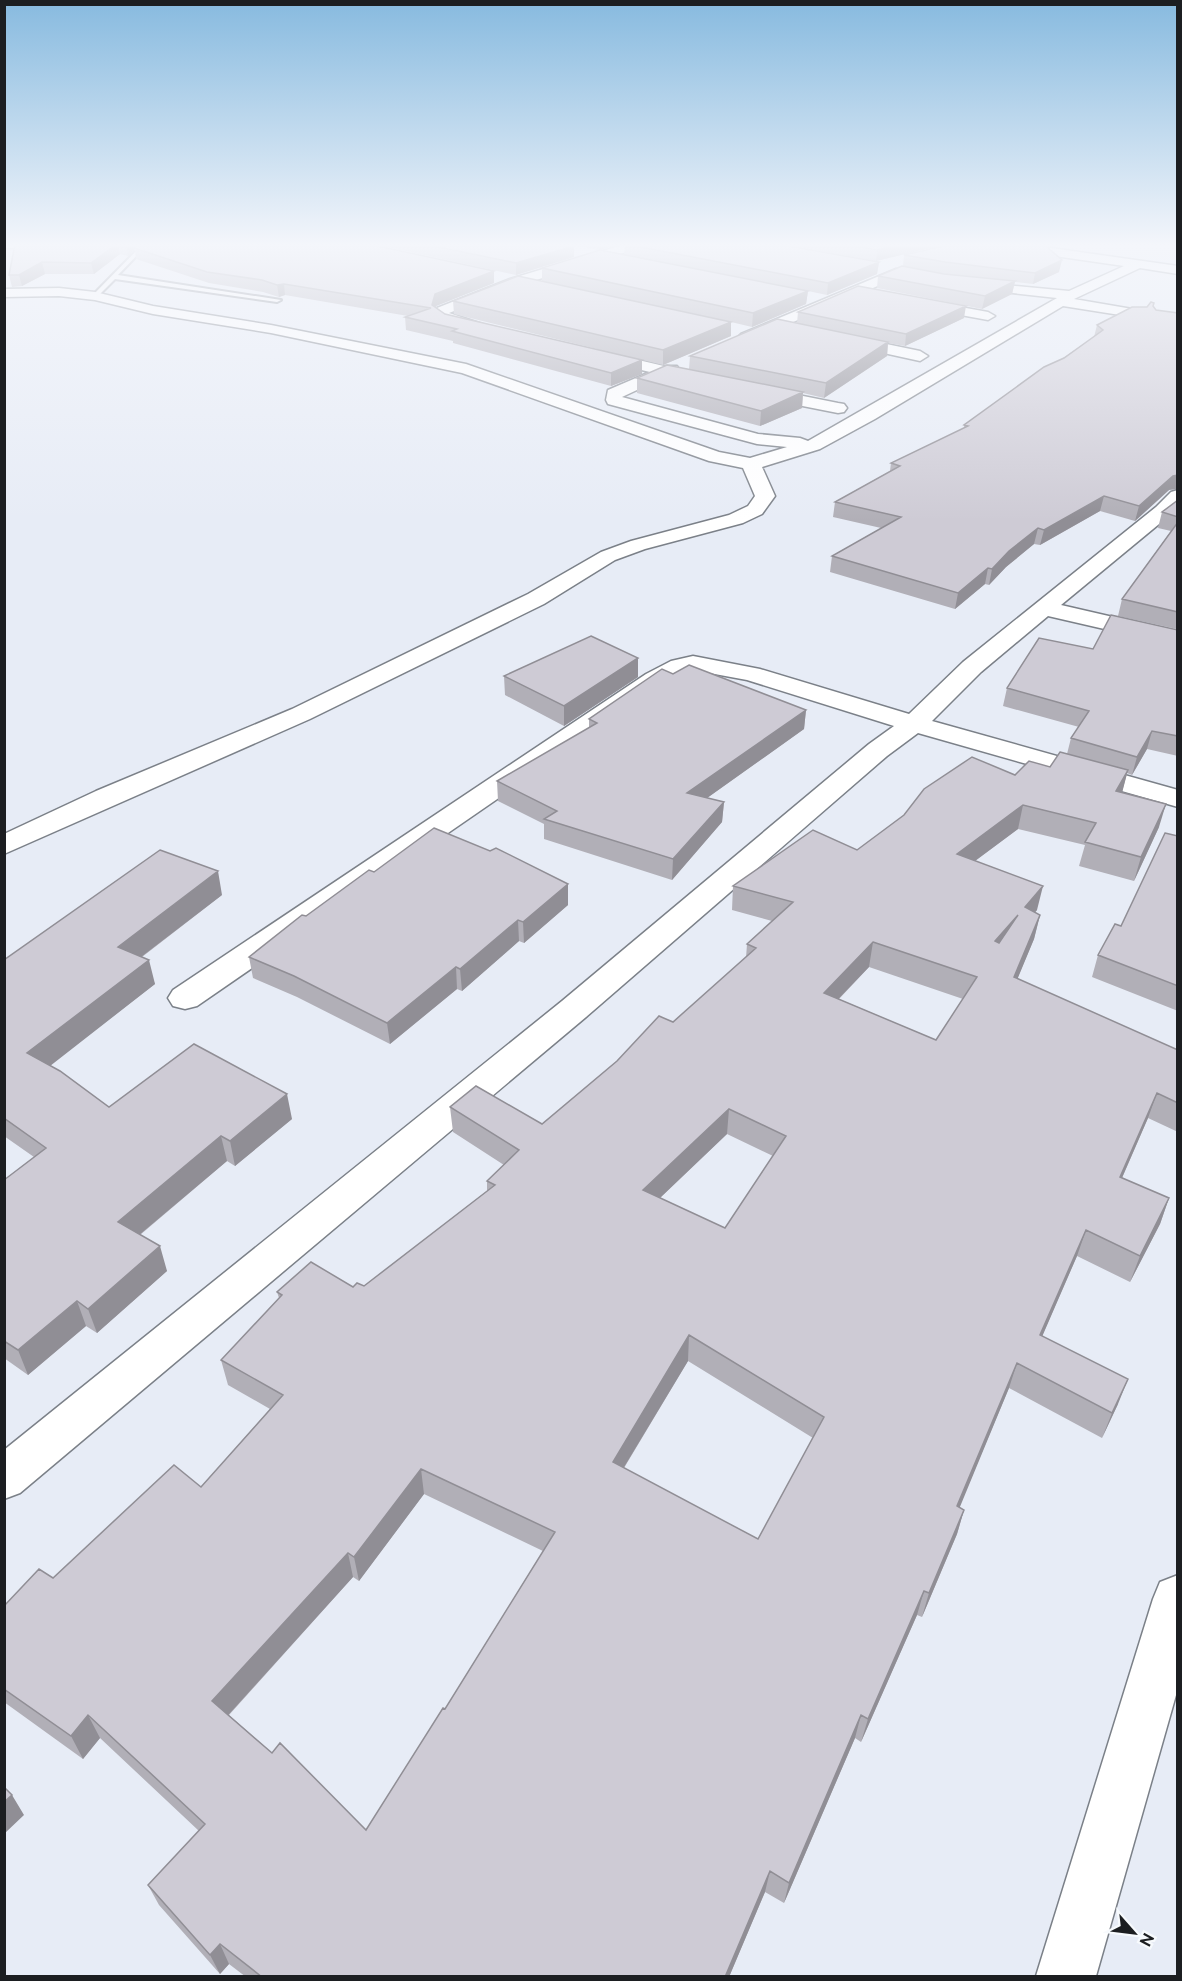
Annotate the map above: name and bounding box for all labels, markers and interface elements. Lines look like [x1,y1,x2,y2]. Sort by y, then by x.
north arrow [1104,1903,1164,1963]
text: N [1136,1930,1158,1950]

